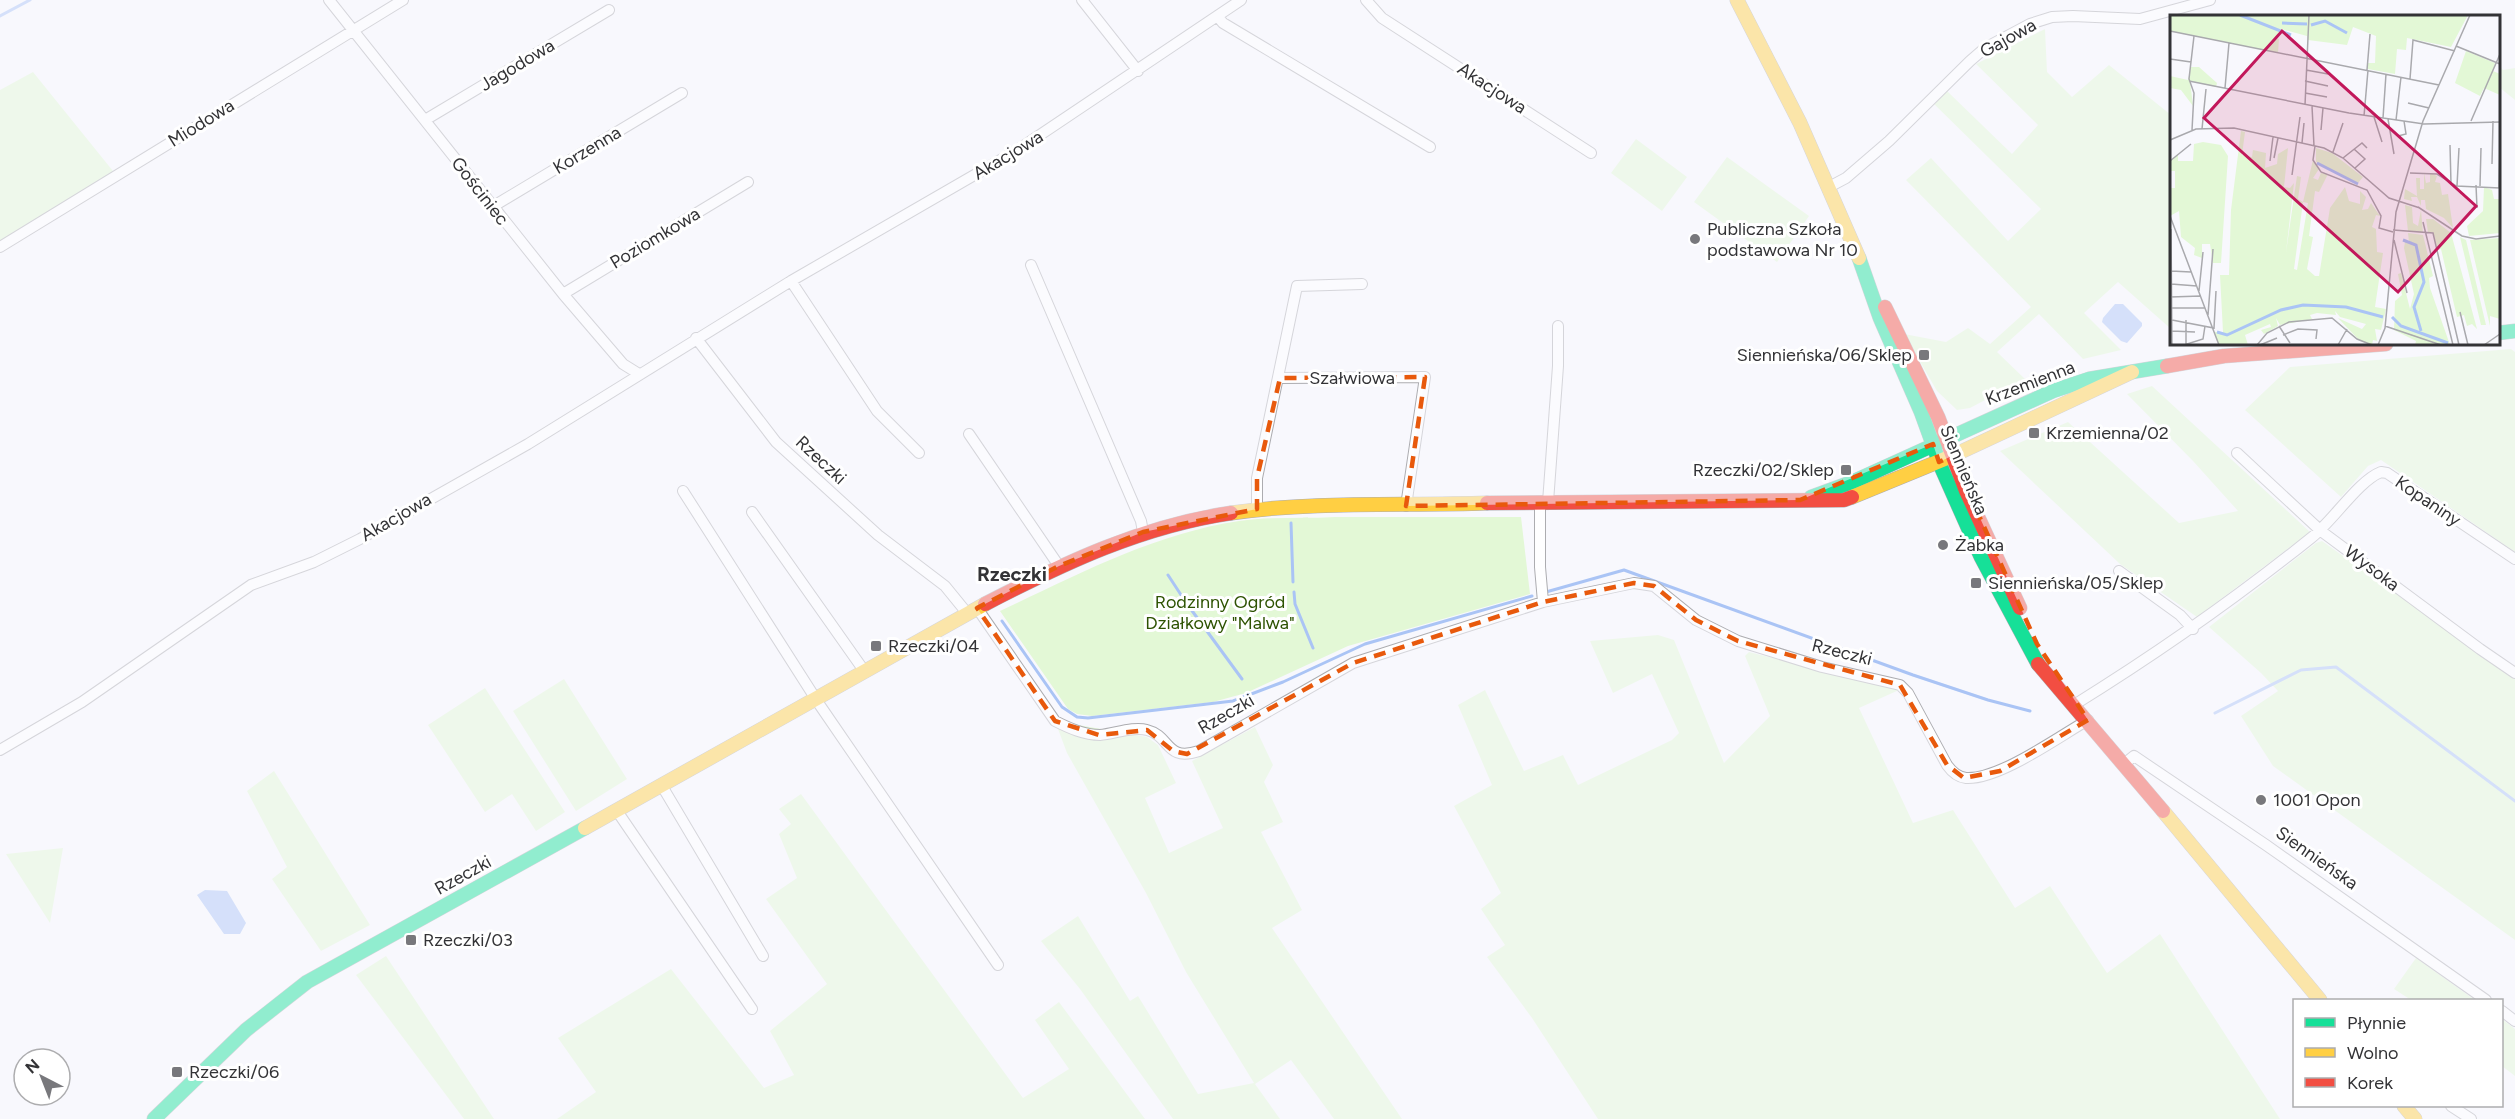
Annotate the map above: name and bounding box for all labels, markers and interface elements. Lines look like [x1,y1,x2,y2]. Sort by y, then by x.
street label: Gajowa [1976,14,2040,62]
inset map [2170,15,2500,345]
street label: Jagodowa [476,34,558,96]
street label: Akacjowa [1453,58,1531,118]
street label: Miodowa [164,94,238,152]
street label: Korzenna [549,121,625,179]
street label: Akacjowa [969,126,1047,184]
street label: Gościniec [447,153,514,230]
street label: Poziomkowa [606,202,704,274]
place label: Publiczna Szkoła podstawowa Nr 10 [1707,218,1858,261]
marker: Publiczna Szkoła podstawowa Nr 10 [1688,232,1702,246]
place label: Siennieńska/06/Sklep [1737,344,1912,366]
marker: Siennieńska/06/Sklep [1917,348,1931,362]
street label: Krzemienna [1982,356,2078,410]
street label: Szałwiowa [1309,367,1395,389]
street label: Siennieńska [1935,422,1993,518]
place label: Krzemienna/02 [2046,422,2169,444]
marker: Krzemienna/02 [2027,426,2041,440]
street label: Rzeczki [791,431,851,489]
place label: Rzeczki/02/Sklep [1693,459,1834,481]
marker: Rzeczki/02/Sklep [1839,463,1853,477]
street label: Kopaniny [2391,471,2466,531]
street label: Akacjowa [357,488,435,546]
place label: Żabka [1955,534,2004,556]
marker: Żabka [1936,538,1950,552]
street label: Wysoka [2340,540,2404,596]
district label: Rzeczki [977,562,1047,586]
place label: Siennieńska/05/Sklep [1988,572,2163,594]
marker: Siennieńska/05/Sklep [1969,576,1983,590]
park label: Rodzinny Ogród Działkowy "Malwa" [1145,591,1295,634]
street label: Rzeczki [1810,634,1874,670]
place label: Rzeczki/04 [888,635,979,657]
marker: Rzeczki/04 [869,639,883,653]
street label: Rzeczki [1194,689,1258,739]
place label: 1001 Opon [2273,789,2360,811]
marker: 1001 Opon [2254,793,2268,807]
street label: Siennieńska [2272,822,2362,894]
street label: Rzeczki [431,850,495,900]
place label: Rzeczki/03 [423,929,513,951]
marker: Rzeczki/03 [404,933,418,947]
legend [2293,999,2503,1107]
text: Płynnie [2347,1012,2406,1034]
text: Wolno [2347,1042,2398,1064]
north arrow [12,1047,72,1107]
text: N [21,1055,43,1077]
place label: Rzeczki/06 [189,1061,279,1083]
marker: Rzeczki/06 [170,1065,184,1079]
text: Korek [2347,1072,2393,1094]

